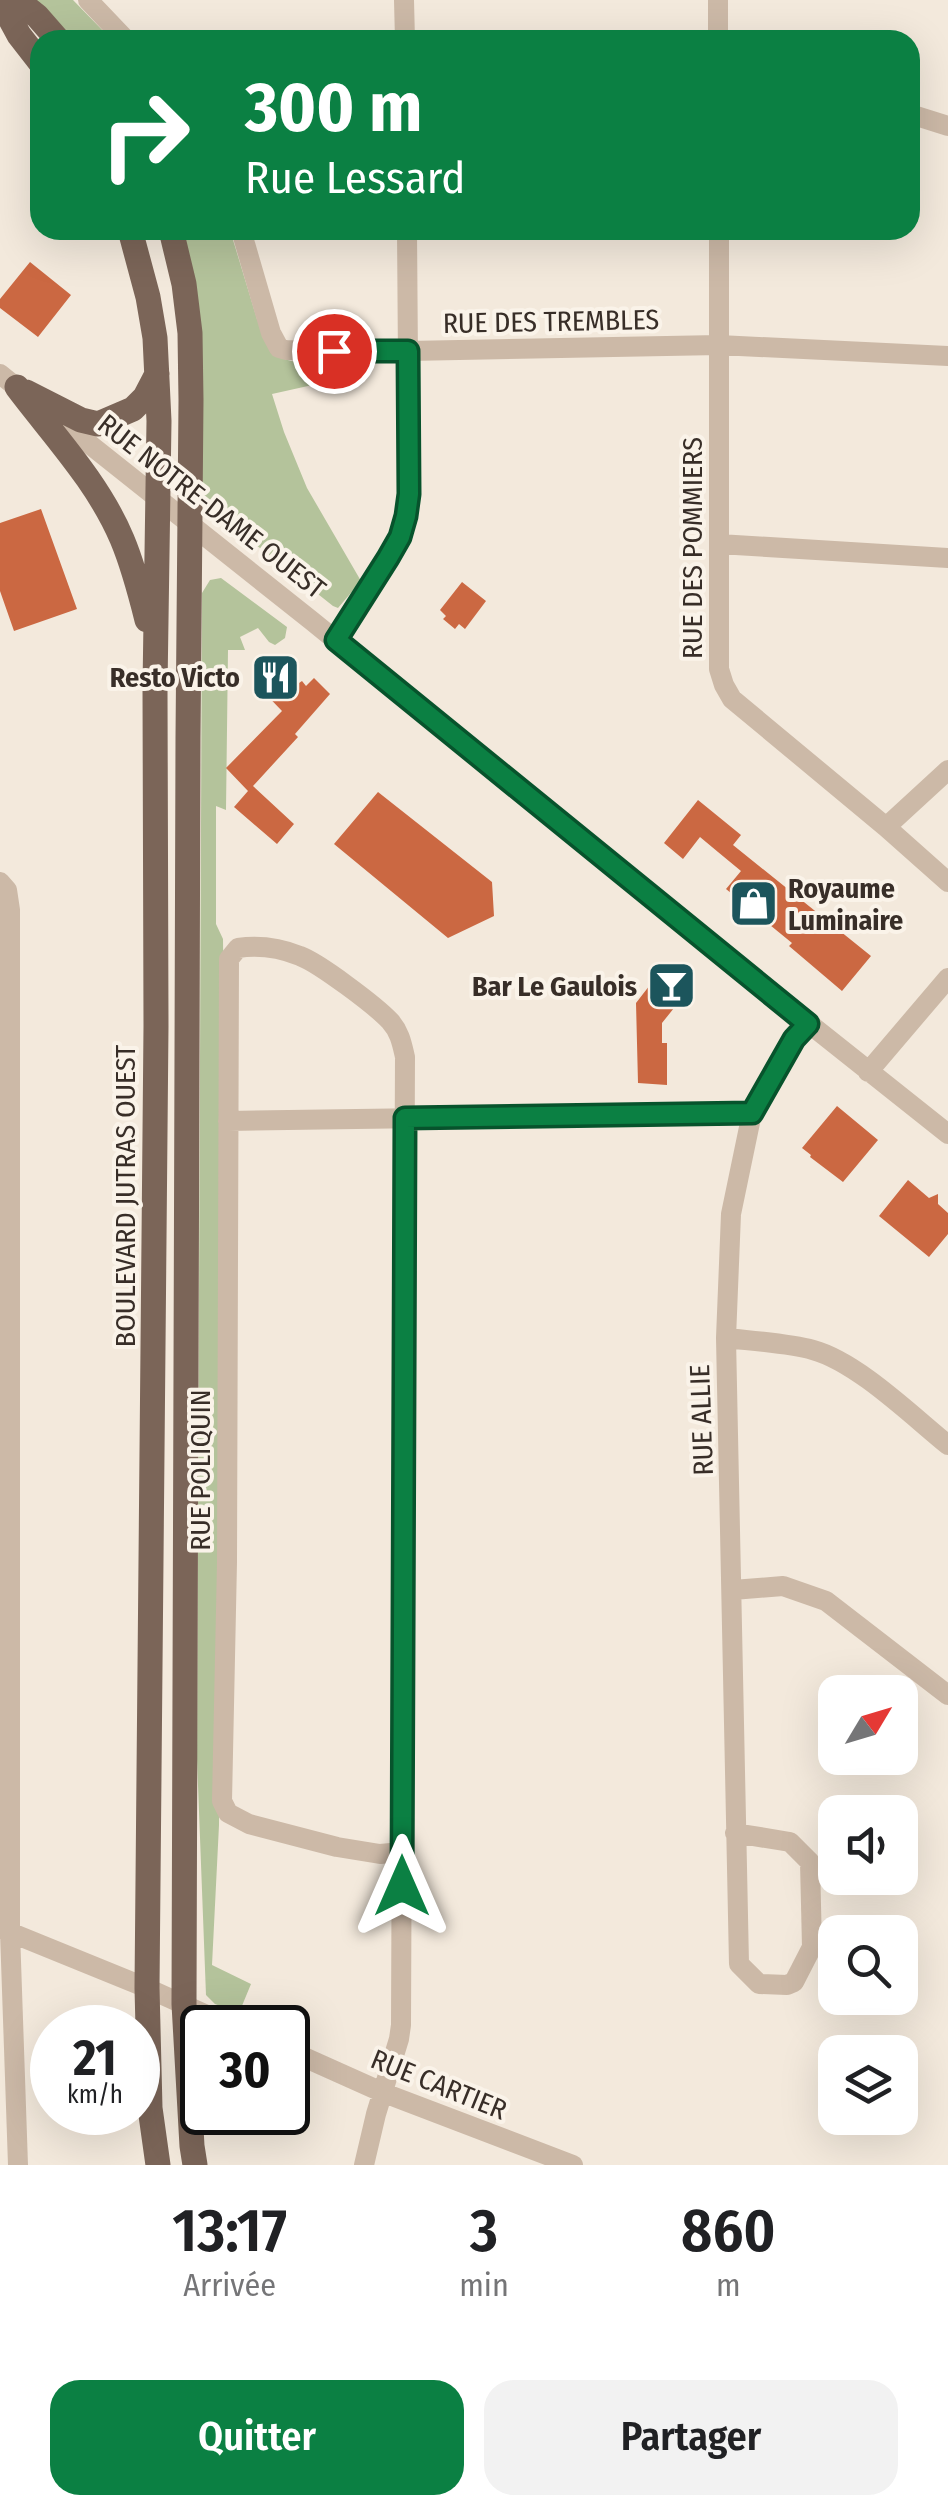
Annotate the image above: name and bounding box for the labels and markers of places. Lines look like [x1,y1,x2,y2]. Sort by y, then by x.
pin [292,309,377,394]
restaurant icon: Resto Victo [249,651,301,703]
place label: Resto Victo [110,661,240,694]
place label: Royaume Luminaire [788,872,903,937]
shop icon: Royaume Luminaire [727,878,779,930]
bar icon: Bar Le Gaulois [646,960,698,1012]
place label: Bar Le Gaulois [472,970,637,1003]

